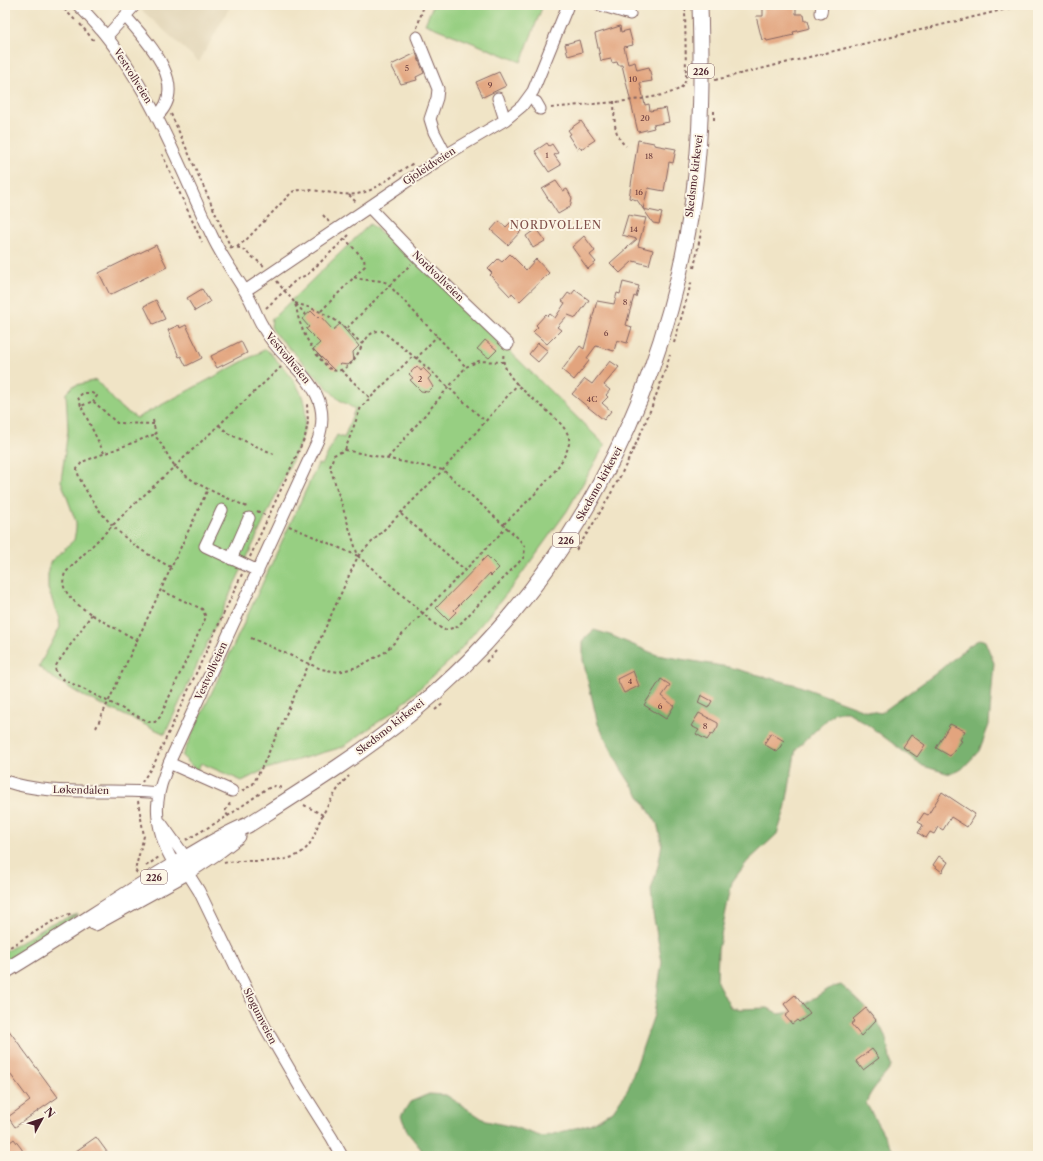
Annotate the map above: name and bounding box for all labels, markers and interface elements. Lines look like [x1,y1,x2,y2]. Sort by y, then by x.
street label: Vestvollveien [110,45,155,107]
house number: 5 [405,63,409,73]
road number: 226 [688,64,714,78]
house number: 10 [629,74,637,84]
house number: 9 [488,80,493,90]
house number: 20 [640,113,650,123]
street label: Skedsmo kirkevei [682,134,706,218]
street label: Gjoleidveien [400,144,458,188]
house number: 1 [545,150,549,160]
house number: 18 [645,151,653,161]
house number: 16 [635,187,643,197]
district label: NORDVOLLEN [510,218,602,232]
house number: 14 [630,224,638,234]
street label: Nordvollveien [409,248,467,304]
house number: 8 [623,297,628,307]
house number: 6 [604,328,609,338]
street label: Vestvollveien [262,329,314,387]
house number: 2 [418,374,423,384]
house number: 4C [587,394,597,404]
street label: Skedsmo kirkevei [573,444,625,524]
road number: 226 [553,533,579,547]
street label: Vestvollveien [191,639,230,703]
house number: 4 [628,676,633,686]
street label: Skedsmo kirkevei [353,696,427,758]
house number: 6 [658,701,663,711]
house number: 8 [703,721,708,731]
street label: Løkendalen [53,783,110,797]
road number: 226 [141,870,167,884]
street label: Slogumveien [240,986,280,1047]
north arrow [22,1099,62,1139]
text: N [41,1104,58,1121]

